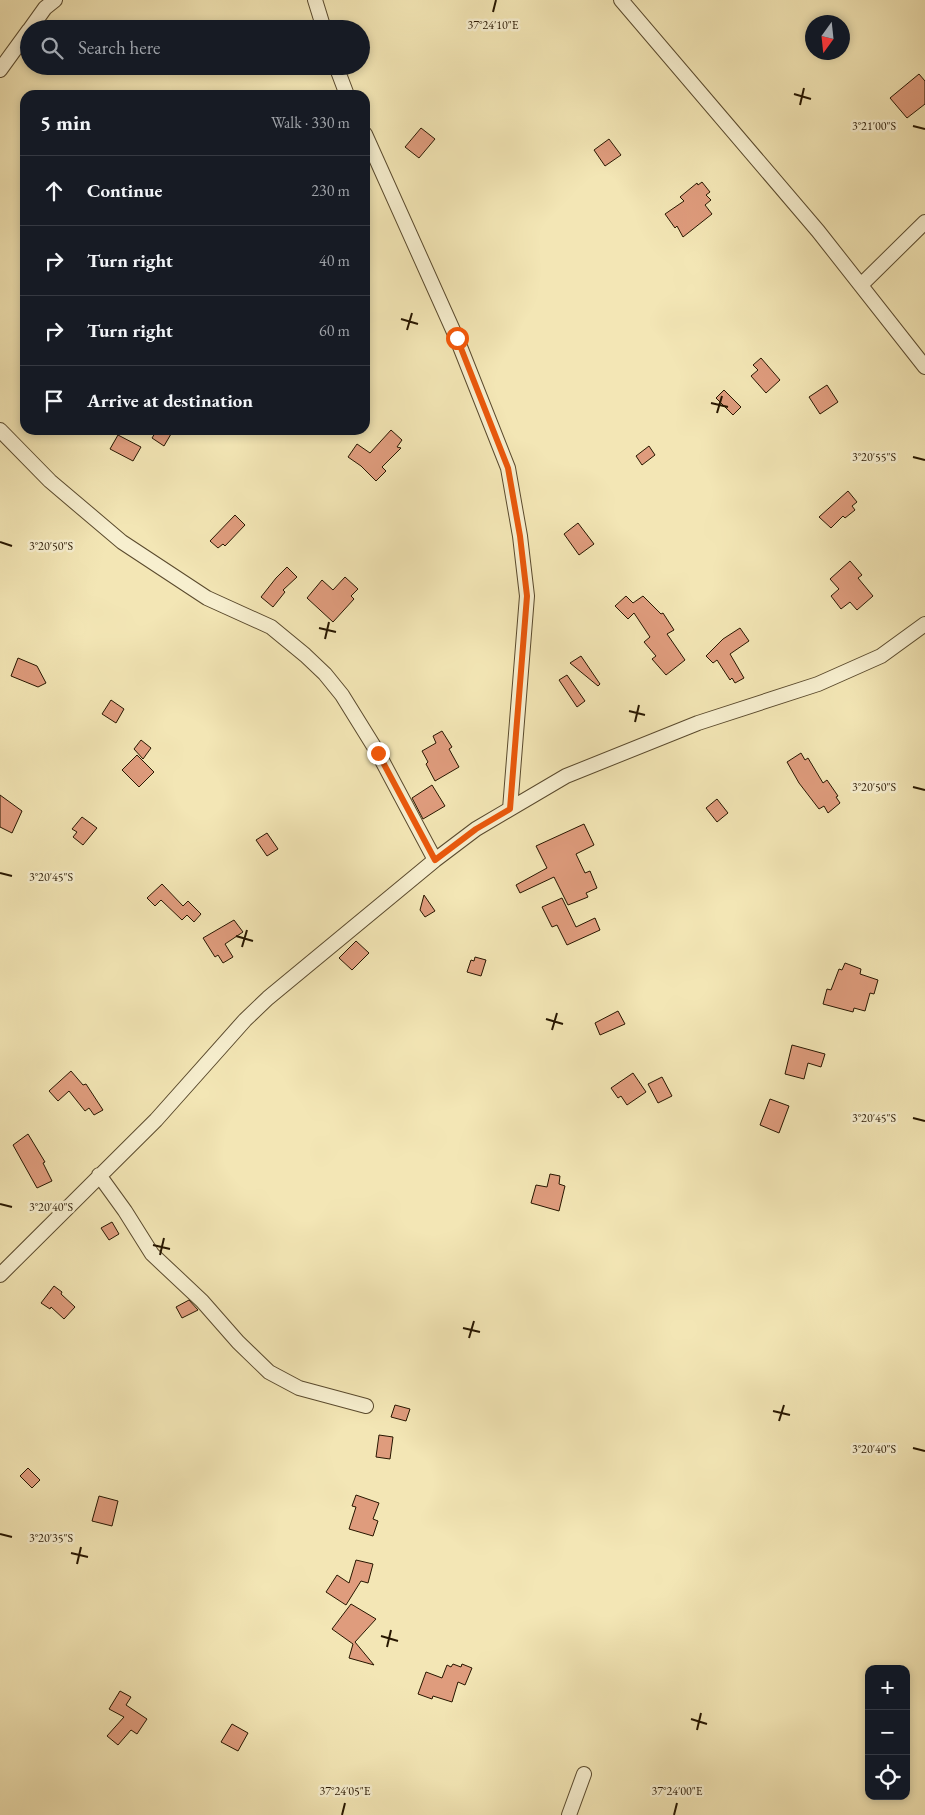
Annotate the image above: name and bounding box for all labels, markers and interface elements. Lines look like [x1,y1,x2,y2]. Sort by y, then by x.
north arrow [805,15,850,60]
text: 37°24'10"E [467,17,519,33]
search box [20,20,370,75]
icon: search [38,34,66,62]
text: Search here [78,35,160,60]
text: 5 min [40,109,91,136]
text: Walk · 330 m [271,112,350,133]
text: 3°21'00"S [852,118,897,134]
icon: ahead [40,177,68,205]
text: Continue [87,178,162,203]
text: 230 m [311,180,350,201]
icon: right [40,247,68,275]
text: Turn right [87,248,173,273]
text: 40 m [319,250,350,271]
icon: right [40,317,68,345]
text: Turn right [87,318,173,343]
text: 60 m [319,320,350,341]
route start [446,327,469,350]
icon: arrive [40,387,68,415]
text: Arrive at destination [87,388,253,413]
text: 3°20'55"S [852,449,897,465]
text: 3°20'50"S [29,538,74,554]
route end [367,742,390,765]
text: 3°20'50"S [852,779,897,795]
text: 3°20'45"S [29,869,74,885]
text: 3°20'45"S [852,1110,897,1126]
text: 3°20'40"S [29,1199,74,1215]
text: 3°20'40"S [852,1441,897,1457]
text: 3°20'35"S [29,1530,74,1546]
map controls [865,1665,910,1800]
button: + [865,1665,910,1710]
button: − [865,1710,910,1755]
button: locate [865,1755,910,1800]
text: 37°24'05"E [319,1783,371,1799]
text: 37°24'00"E [651,1783,703,1799]

